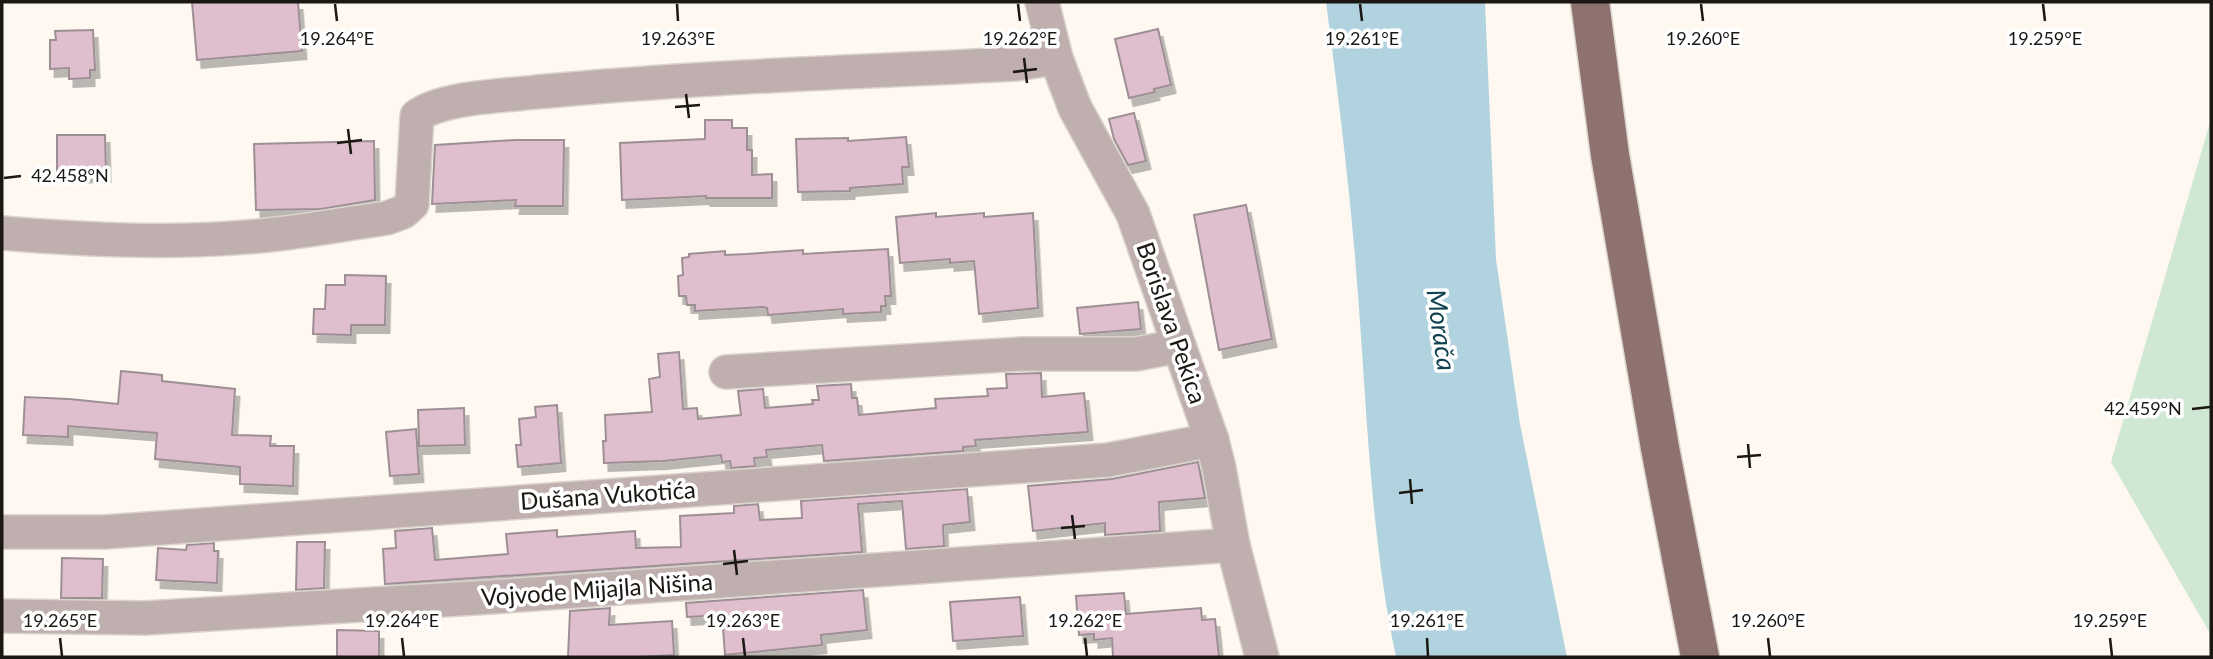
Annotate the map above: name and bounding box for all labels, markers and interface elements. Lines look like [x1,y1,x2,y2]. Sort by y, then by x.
text: 19.264°E [300,27,374,49]
text: 19.263°E [641,27,715,49]
text: 19.262°E [983,27,1057,49]
text: 19.261°E [1325,27,1399,49]
text: 19.260°E [1666,27,1740,49]
text: 19.259°E [2008,27,2082,49]
text: 42.458°N [31,164,109,186]
street label: Borislava Pekica [1131,238,1214,407]
water label: Morača [1420,287,1464,373]
text: 42.459°N [2104,397,2182,419]
street label: Dušana Vukotića [519,474,697,515]
street label: Vojvode Mijajla Nišina [480,566,714,611]
text: 19.265°E [23,609,97,631]
text: 19.264°E [365,609,439,631]
text: 19.263°E [706,609,780,631]
text: 19.262°E [1048,609,1122,631]
text: 19.261°E [1390,609,1464,631]
text: 19.260°E [1731,609,1805,631]
text: 19.259°E [2073,609,2147,631]

